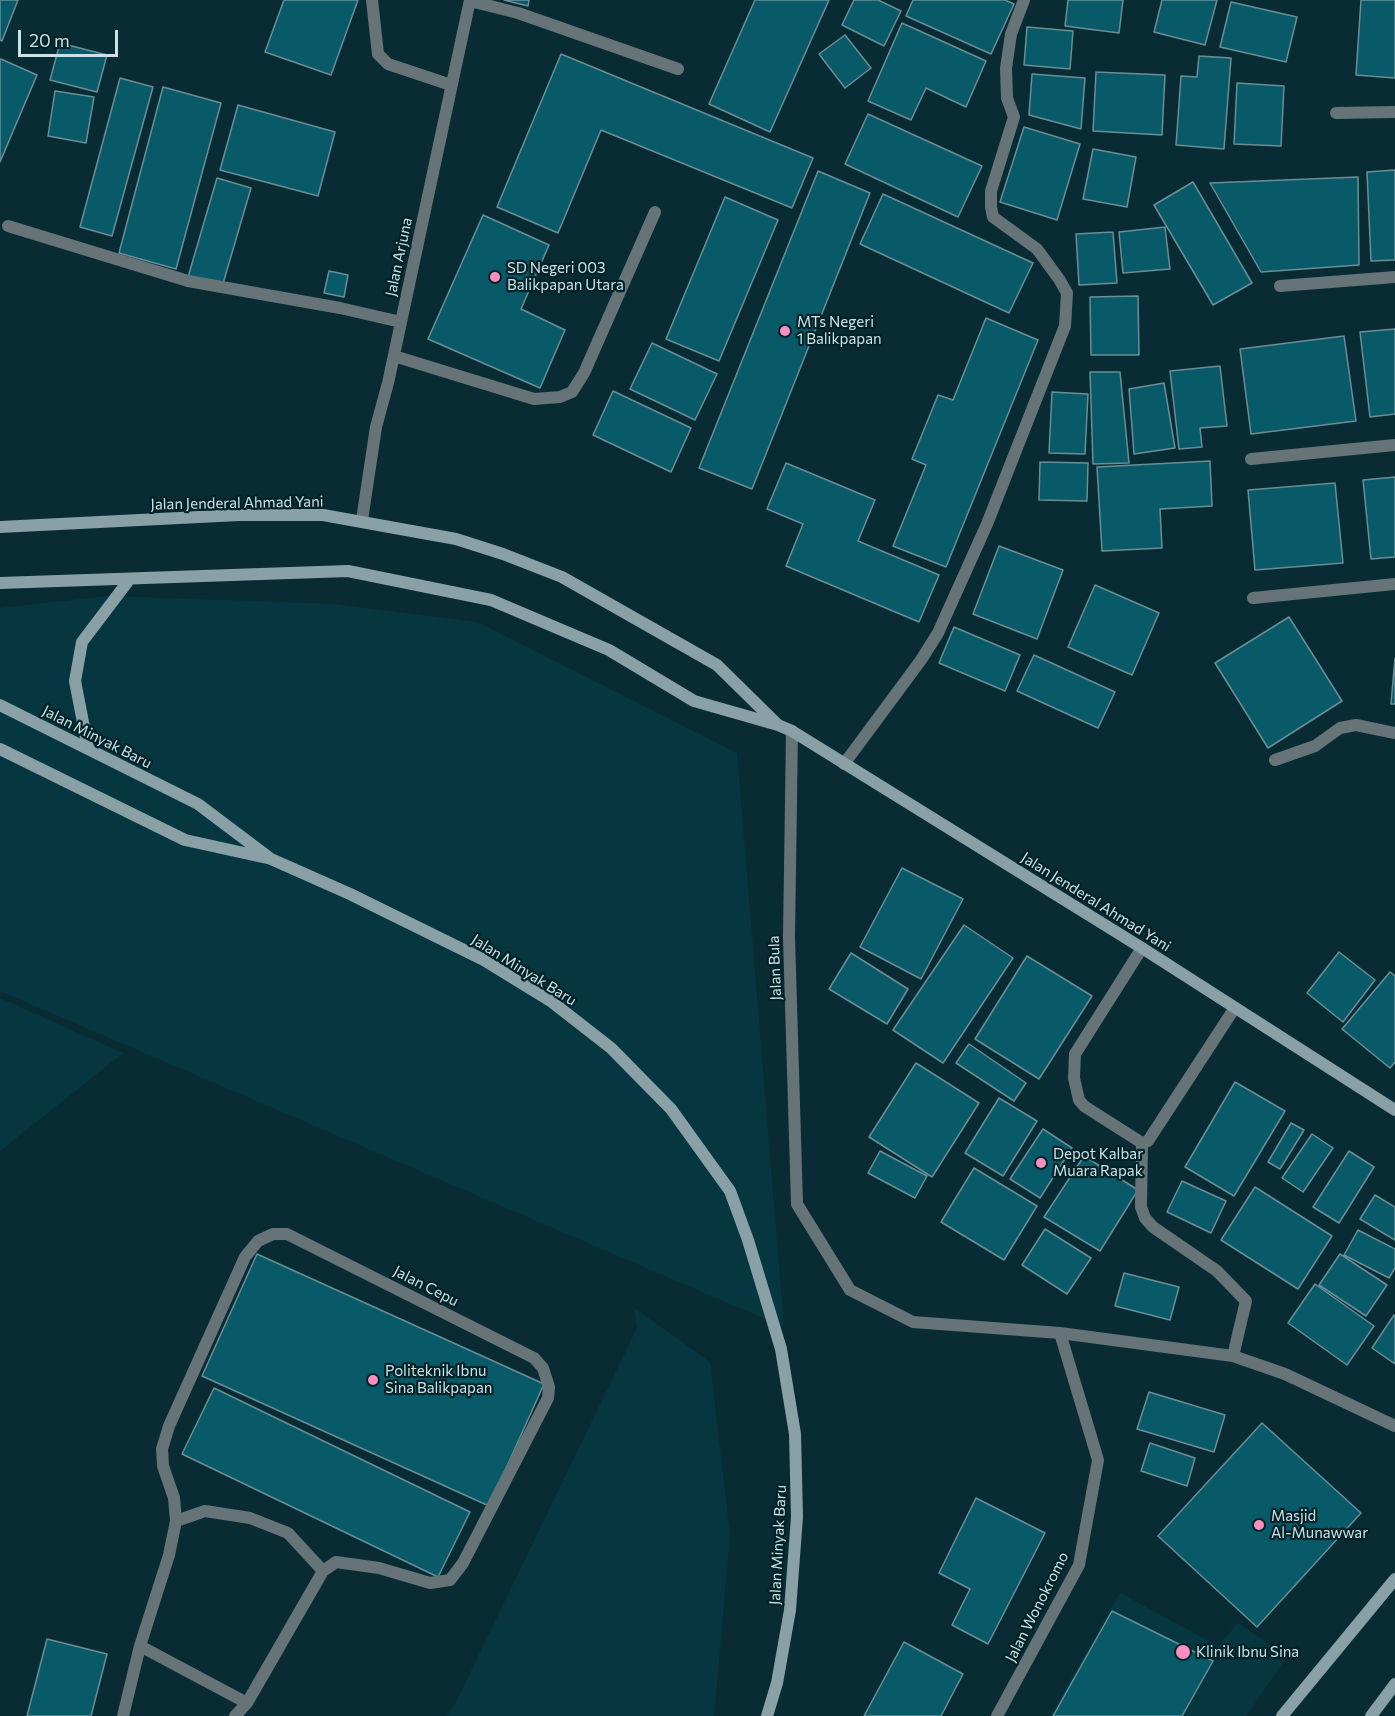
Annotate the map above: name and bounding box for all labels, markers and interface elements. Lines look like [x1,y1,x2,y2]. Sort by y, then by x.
scale bar [21,18,122,56]
text: 20 m [29,29,70,51]
street label: Jalan Arjuna [382,216,416,298]
place label: SD Negeri 003 Balikpapan Utara [507,259,624,294]
marker: SD Negeri 003 Balikpapan Utara [488,270,502,284]
place label: MTs Negeri 1 Balikpapan [797,313,882,348]
marker: MTs Negeri 1 Balikpapan [778,324,792,338]
street label: Jalan Jenderal Ahmad Yani [150,492,324,514]
street label: Jalan Minyak Baru [39,702,155,772]
street label: Jalan Jenderal Ahmad Yani [1018,848,1174,956]
street label: Jalan Minyak Baru [468,930,580,1010]
street label: Jalan Bula [765,935,785,1001]
place label: Depot Kalbar Muara Rapak [1053,1145,1143,1180]
marker: Depot Kalbar Muara Rapak [1034,1156,1048,1170]
street label: Jalan Cepu [390,1262,462,1310]
place label: Politeknik Ibnu Sina Balikpapan [385,1362,492,1397]
marker: Politeknik Ibnu Sina Balikpapan [366,1373,380,1387]
street label: Jalan Minyak Baru [766,1484,790,1606]
place label: Masjid Al-Munawwar [1271,1507,1368,1542]
marker: Masjid Al-Munawwar [1252,1518,1266,1532]
street label: Jalan Wonokromo [1002,1549,1072,1665]
marker: Klinik Ibnu Sina [1174,1643,1192,1661]
place label: Klinik Ibnu Sina [1196,1643,1299,1661]

